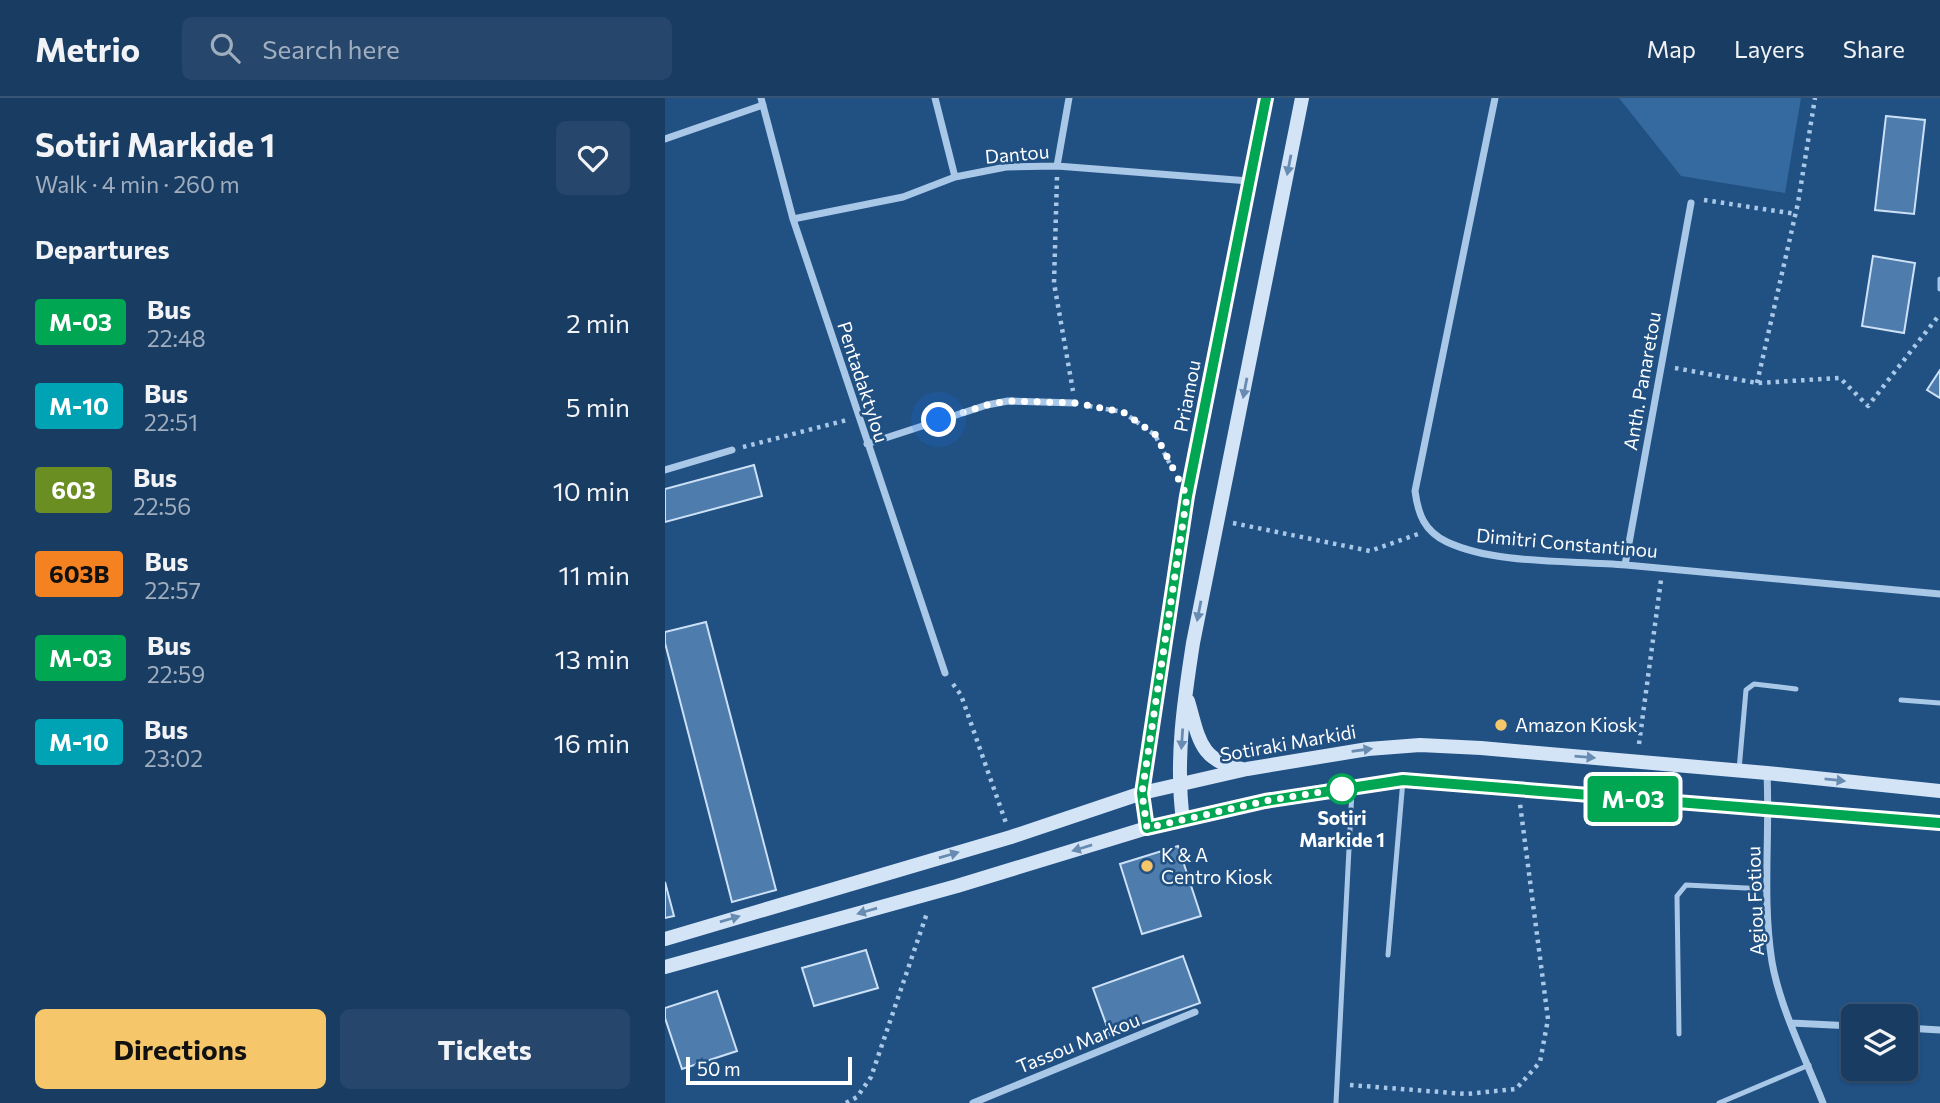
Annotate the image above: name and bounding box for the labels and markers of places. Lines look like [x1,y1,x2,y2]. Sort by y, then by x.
place label: Amazon Kiosk [1515,713,1638,736]
marker: Amazon Kiosk [1493,717,1509,733]
marker: Sotiri Markide 1 [1327,774,1357,804]
place label: Sotiri Markide 1 [1299,806,1385,851]
place label: K & A Centro Kiosk [1161,843,1273,888]
marker: K & A Centro Kiosk [1139,858,1155,874]

